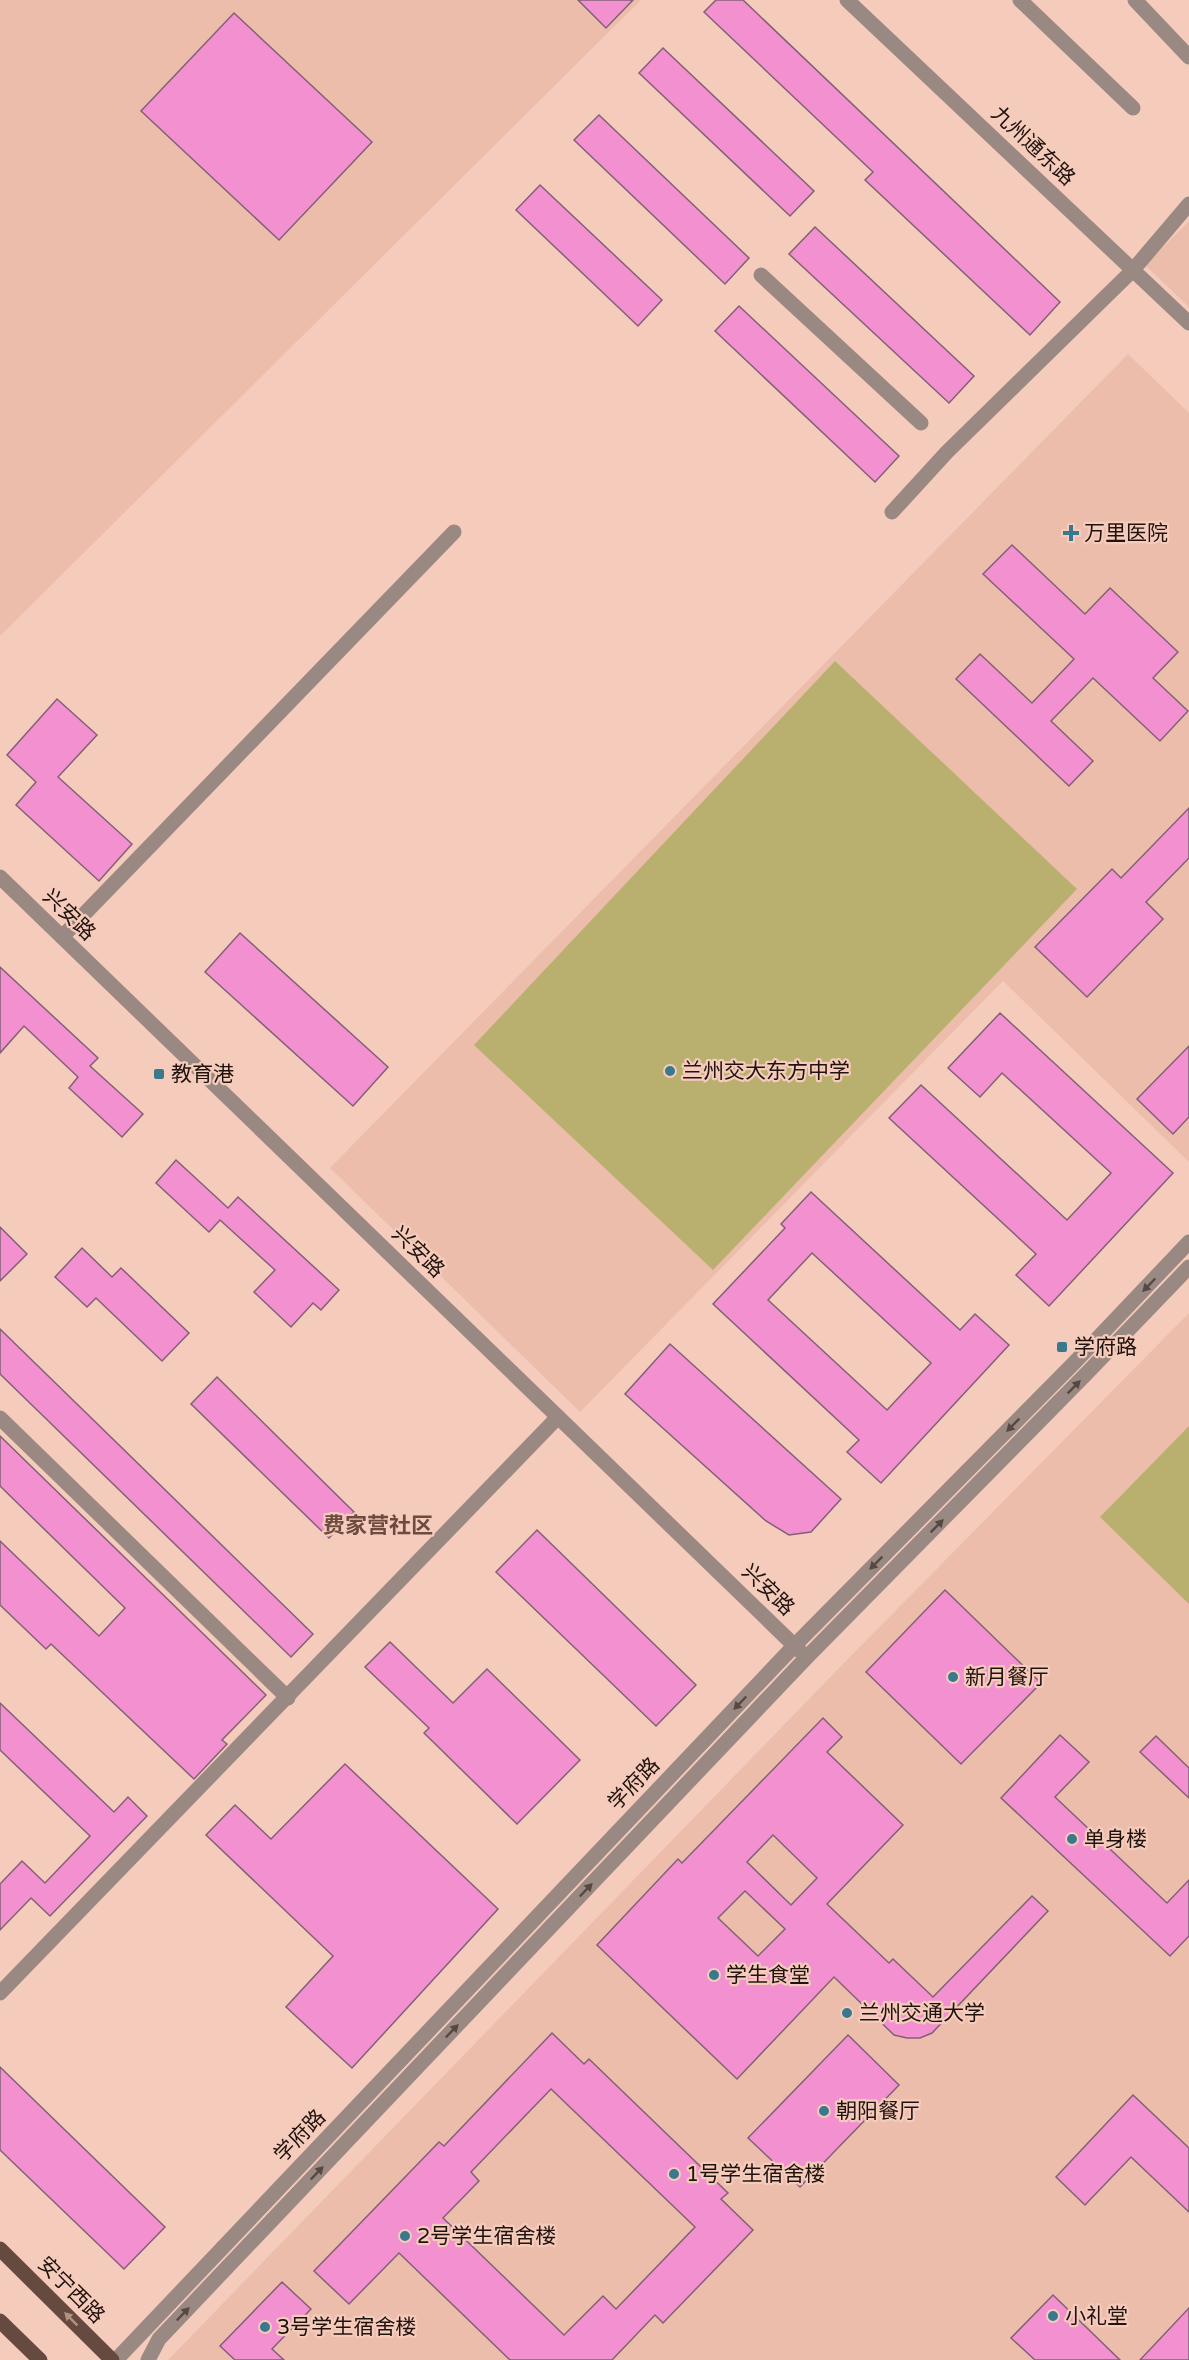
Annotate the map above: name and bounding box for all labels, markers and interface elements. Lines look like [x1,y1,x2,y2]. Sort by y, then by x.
street label: 九州通东路 [986,101,1080,191]
place label: 万里医院 [1084,521,1168,546]
marker: 万里医院 [1062,524,1080,542]
street label: 兴安路 [38,884,100,946]
place label: 兰州交大东方中学 [682,1059,850,1084]
place label: 教育港 [171,1062,234,1087]
marker: 兰州交大东方中学 [663,1064,677,1078]
marker: 教育港 [152,1067,166,1081]
street label: 兴安路 [387,1221,449,1283]
one-way arrow [1142,1277,1156,1291]
place label: 学府路 [1074,1335,1137,1360]
marker: 学府路 [1055,1340,1069,1354]
one-way arrow [1066,1381,1080,1395]
one-way arrow [1006,1417,1020,1432]
district label: 费家营社区 [323,1513,433,1539]
one-way arrow [929,1519,944,1533]
one-way arrow [869,1556,883,1570]
street label: 兴安路 [737,1559,799,1621]
place label: 新月餐厅 [965,1665,1049,1690]
marker: 新月餐厅 [946,1670,960,1684]
one-way arrow [733,1696,747,1711]
street label: 学府路 [603,1753,665,1815]
place label: 单身楼 [1084,1827,1147,1852]
marker: 单身楼 [1065,1832,1079,1846]
one-way arrow [579,1882,593,1897]
place label: 学生食堂 [726,1963,810,1988]
marker: 学生食堂 [707,1968,721,1982]
place label: 兰州交通大学 [859,2001,985,2026]
marker: 兰州交通大学 [840,2006,854,2020]
one-way arrow [444,2025,458,2039]
place label: 朝阳餐厅 [836,2099,920,2124]
marker: 朝阳餐厅 [817,2104,831,2118]
street label: 学府路 [269,2105,331,2167]
place label: 1号学生宿舍楼 [686,2162,825,2187]
one-way arrow [310,2165,324,2180]
marker: 1号学生宿舍楼 [667,2167,681,2181]
place label: 2号学生宿舍楼 [417,2224,556,2249]
marker: 2号学生宿舍楼 [398,2229,412,2243]
street label: 安宁西路 [32,2251,110,2329]
place label: 小礼堂 [1065,2304,1128,2329]
one-way arrow [176,2307,189,2322]
marker: 小礼堂 [1046,2309,1060,2323]
one-way arrow [63,2312,78,2326]
place label: 3号学生宿舍楼 [277,2315,416,2340]
marker: 3号学生宿舍楼 [258,2320,272,2334]

